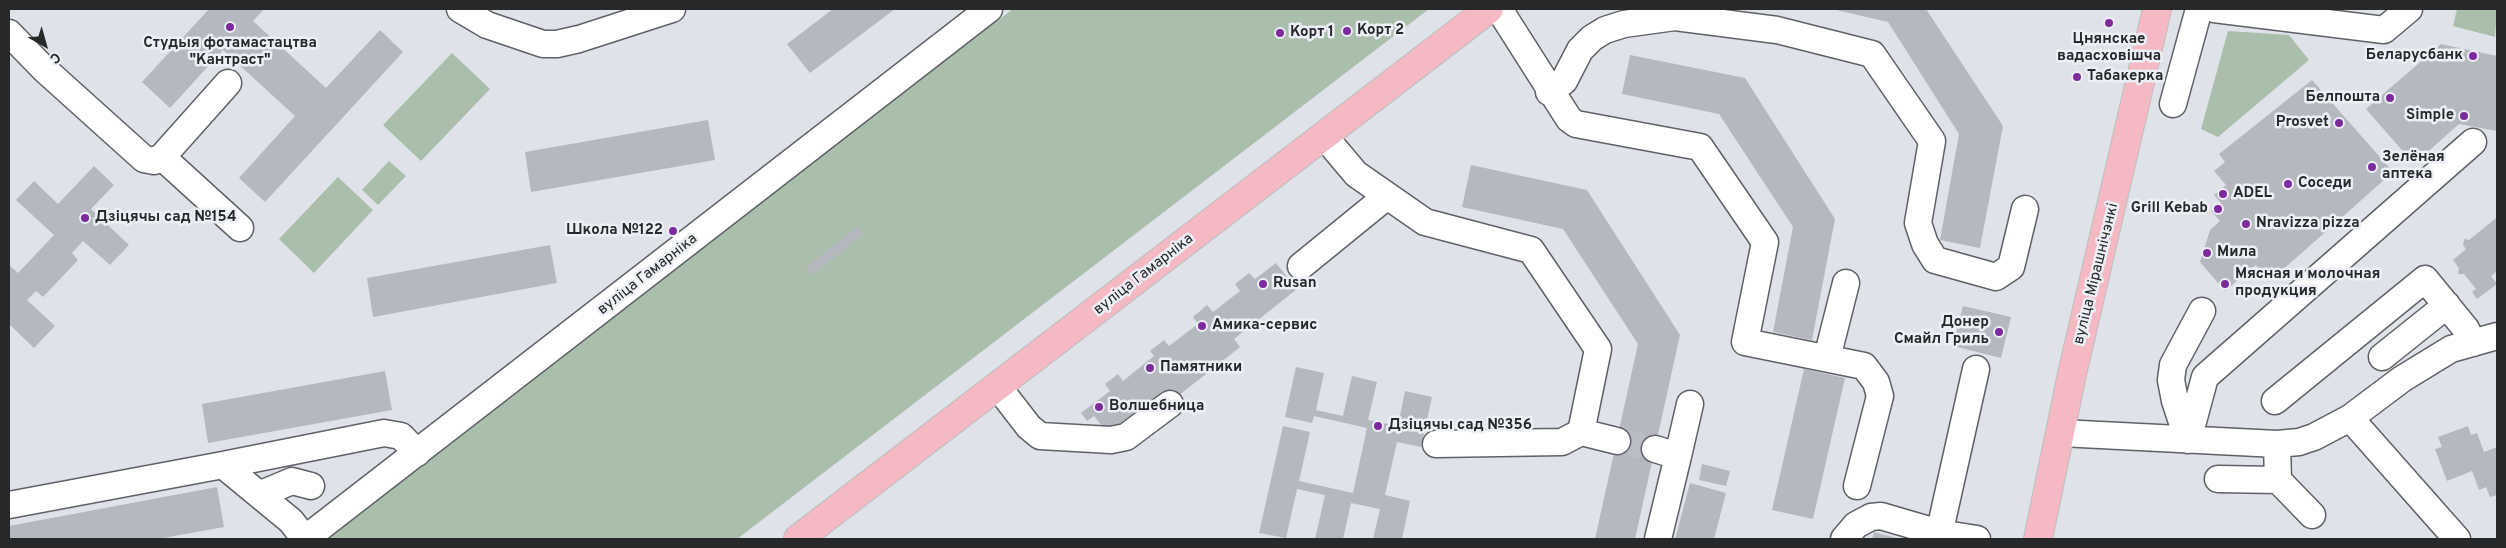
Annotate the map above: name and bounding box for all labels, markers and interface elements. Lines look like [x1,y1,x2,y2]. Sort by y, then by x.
marker: Цнянскае вадасховішча [2103,17,2115,29]
north arrow [20,20,70,70]
marker: Студыя фотамастацтва "Кантраст" [224,21,236,33]
place label: Корт 2 [1357,22,1404,40]
place label: Корт 1 [1290,24,1334,42]
marker: Корт 2 [1341,25,1353,37]
marker: Корт 1 [1274,27,1286,39]
place label: Цнянскае вадасховішча [2057,31,2161,66]
place label: Студыя фотамастацтва "Кантраст" [143,35,317,70]
place label: Беларусбанк [2366,47,2463,65]
text: С [46,48,63,67]
marker: Беларусбанк [2467,50,2479,62]
place label: Табакерка [2087,68,2163,86]
marker: Табакерка [2071,71,2083,83]
place label: Белпошта [2306,89,2380,107]
marker: Белпошта [2384,92,2396,104]
place label: Simple [2406,107,2454,125]
marker: Simple [2458,110,2470,122]
place label: Prosvet [2276,114,2329,132]
marker: Prosvet [2333,117,2345,129]
place label: Зелёная аптека [2382,149,2445,184]
marker: Зелёная аптека [2366,161,2378,173]
place label: Соседи [2298,175,2352,193]
marker: Соседи [2282,178,2294,190]
place label: ADEL [2233,185,2272,203]
marker: ADEL [2217,188,2229,200]
place label: Grill Kebab [2131,200,2208,218]
street label: вуліца Мірашнічэнкі [2071,201,2123,347]
marker: Grill Kebab [2212,203,2224,215]
place label: Дзіцячы сад №154 [95,209,237,227]
marker: Дзіцячы сад №154 [79,212,91,224]
place label: Nravizza pizza [2256,215,2360,233]
marker: Nravizza pizza [2240,218,2252,230]
place label: Школа №122 [566,222,663,240]
marker: Школа №122 [667,225,679,237]
street label: вуліца Гамарніка [595,231,701,319]
street label: вуліца Гамарніка [1091,231,1197,319]
place label: Мила [2217,244,2256,262]
marker: Мила [2201,247,2213,259]
place label: Мясная и молочная продукция [2235,266,2380,301]
place label: Rusan [1273,275,1317,293]
marker: Rusan [1257,278,1269,290]
marker: Мясная и молочная продукция [2219,278,2231,290]
place label: Донер Смайл Гриль [1894,314,1989,349]
place label: Амика-сервис [1212,317,1317,335]
marker: Амика-сервис [1196,320,1208,332]
marker: Донер Смайл Гриль [1993,326,2005,338]
place label: Памятники [1160,359,1242,377]
marker: Памятники [1144,362,1156,374]
place label: Волшебница [1109,398,1204,416]
marker: Волшебница [1093,401,1105,413]
place label: Дзіцячы сад №356 [1388,417,1532,435]
marker: Дзіцячы сад №356 [1372,420,1384,432]

